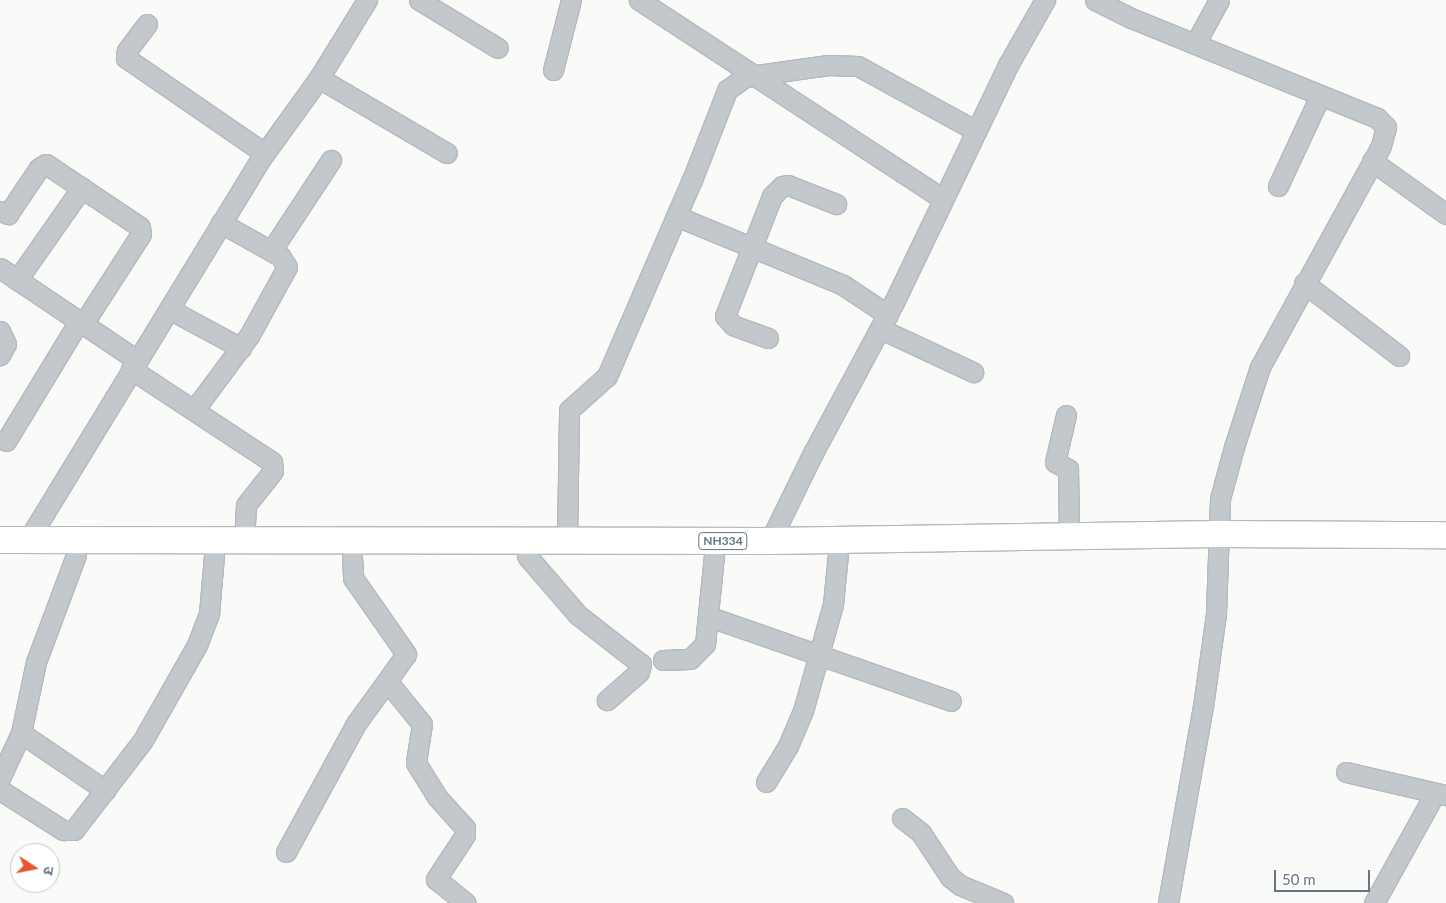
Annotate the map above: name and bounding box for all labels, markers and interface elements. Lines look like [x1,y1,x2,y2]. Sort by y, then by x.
road number: NH334 [698,532,748,550]
north arrow [10,843,60,893]
scale bar [1276,860,1372,892]
text: उ [40,865,58,876]
text: 50 m [1282,870,1316,888]

